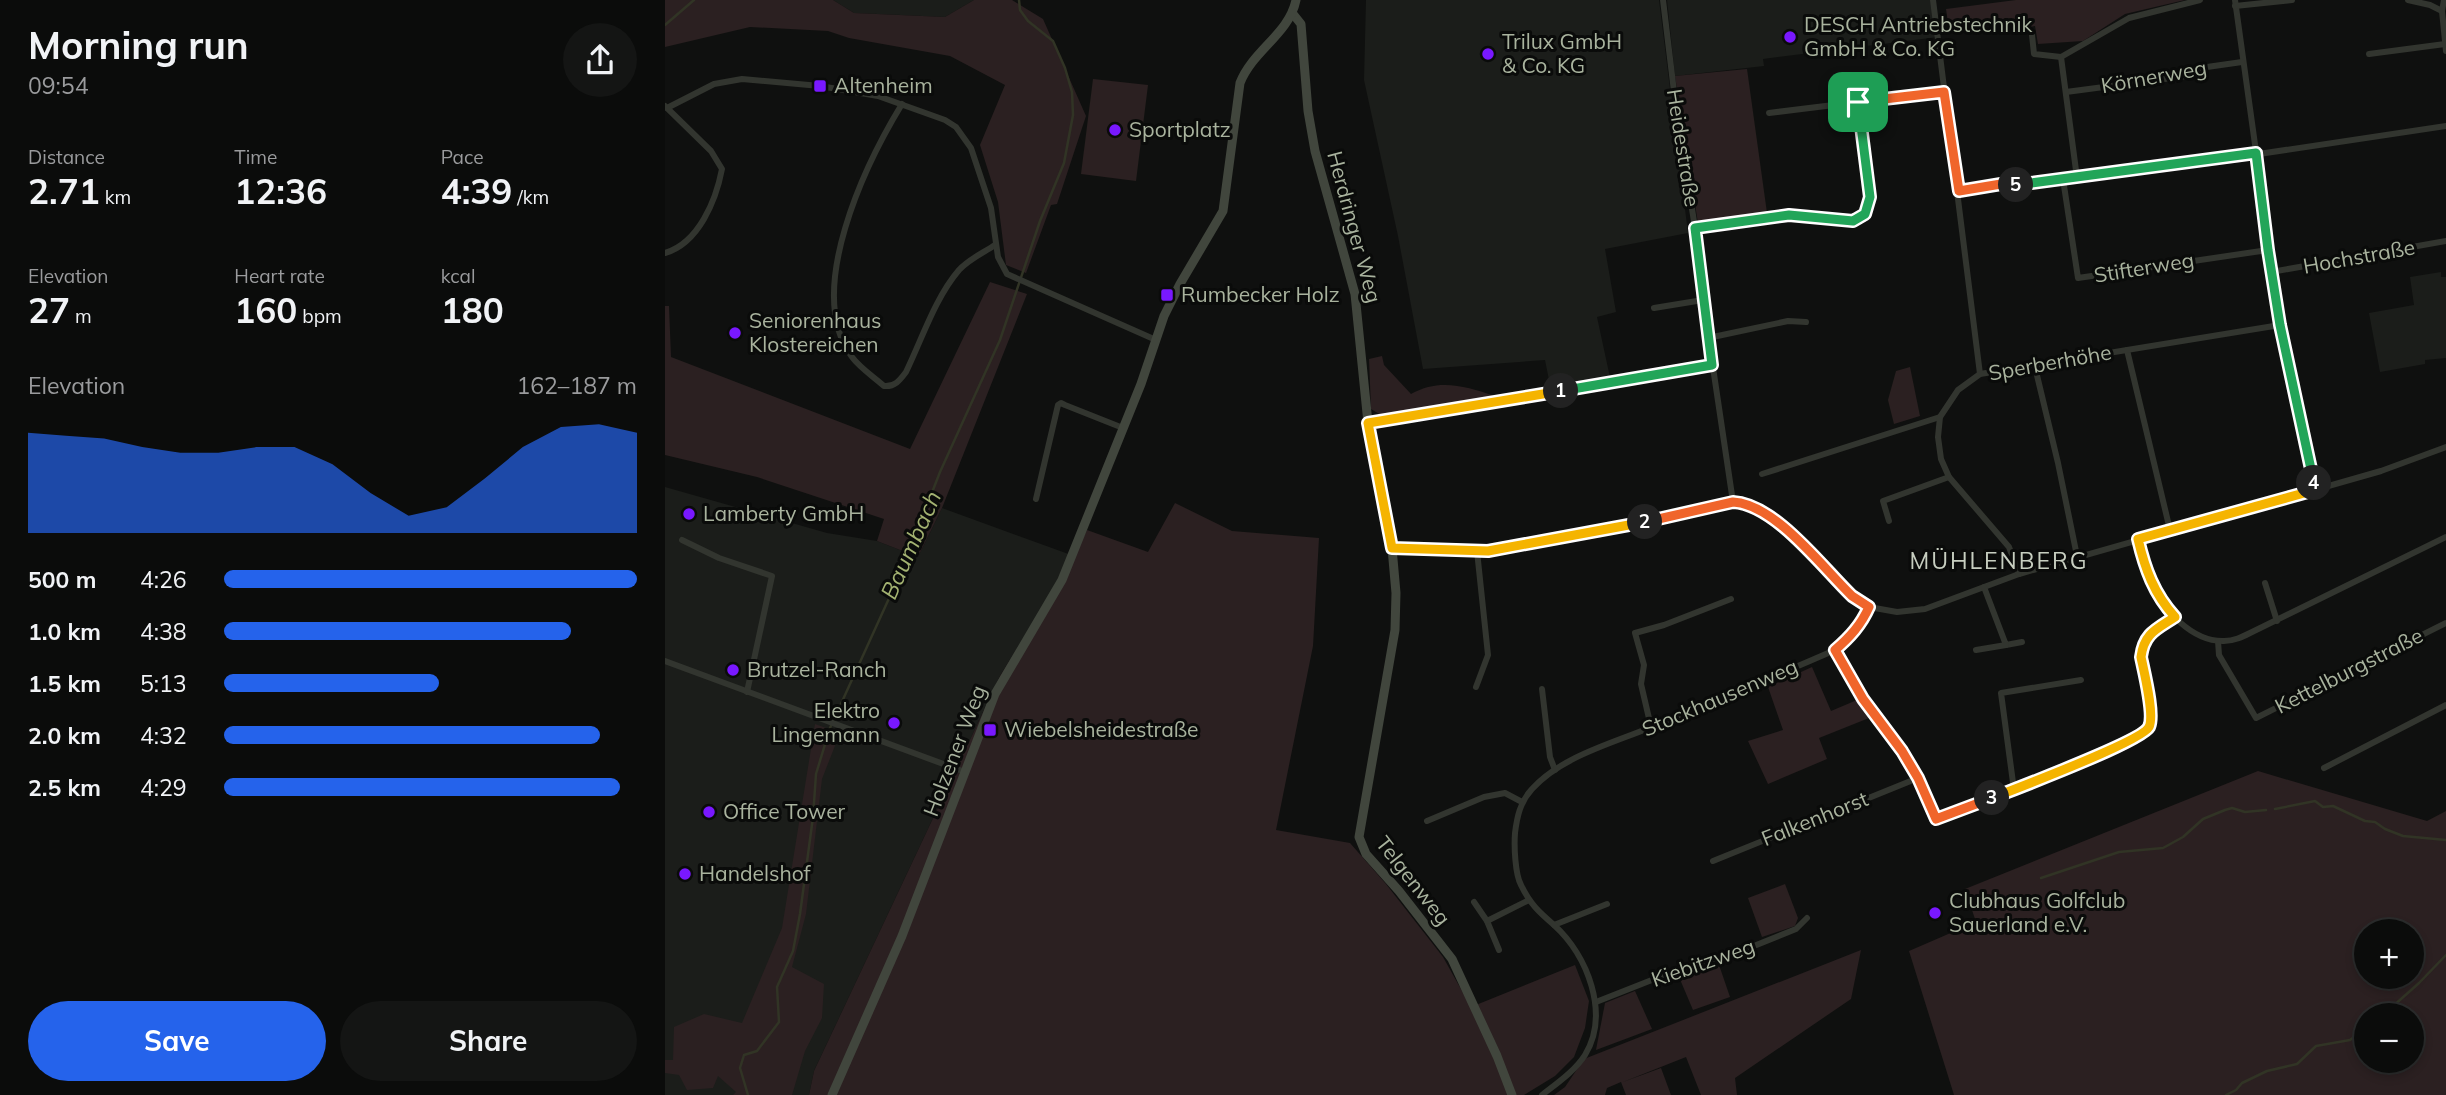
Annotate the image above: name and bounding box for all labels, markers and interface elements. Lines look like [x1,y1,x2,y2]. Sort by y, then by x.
place label: DESCH Antriebstechnik GmbH & Co. KG [1804,11,2033,61]
text: Morning run [28,21,249,69]
button: share [563,23,637,97]
place label: Trilux GmbH & Co. KG [1502,28,1622,78]
marker: DESCH Antriebstechnik GmbH & Co. KG [1782,29,1798,45]
marker: Trilux GmbH & Co. KG [1480,46,1496,62]
street label: Körnerweg [2099,54,2209,98]
text: 09:54 [28,71,88,100]
place label: Altenheim [834,72,933,98]
pin [1828,72,1888,132]
marker: Altenheim [812,78,828,94]
icon: arrive [1839,83,1877,121]
street label: Heidestraße [1662,87,1706,209]
place label: Sportplatz [1129,116,1231,142]
marker: Sportplatz [1107,122,1123,138]
text: Distance [28,145,105,169]
text: Time [234,145,277,169]
text: Pace [441,145,484,169]
street label: Herdringer Weg [1322,148,1388,305]
pin: 5 [1999,168,2033,202]
text: 2.71 [28,169,100,213]
text: 12:36 [234,169,327,213]
text: 4:39 [441,169,512,213]
text: 5 [2010,172,2021,196]
text: km [100,185,131,209]
text: /km [512,185,549,209]
street label: Hochstraße [2301,233,2417,279]
street label: Stifterweg [2092,246,2196,288]
text: Elevation [28,264,108,288]
text: Heart rate [234,264,325,288]
text: kcal [441,264,475,288]
place label: Rumbecker Holz [1181,281,1340,307]
marker: Rumbecker Holz [1159,287,1175,303]
text: 27 [28,288,70,332]
text: 160 [234,288,297,332]
text: 180 [441,288,504,332]
text: m [70,304,92,328]
text: bpm [297,304,342,328]
place label: Seniorenhaus Klostereichen [749,307,881,357]
marker: Seniorenhaus Klostereichen [727,325,743,341]
street label: Sperberhöhe [1986,338,2113,386]
text: Elevation [28,371,125,400]
text: 162–187 m [516,371,637,400]
pin: 1 [1543,374,1579,408]
text: 1 [1555,378,1566,402]
pin: 4 [2297,466,2331,500]
text: 4 [2308,470,2319,494]
water label: Baumbach [874,486,947,603]
place label: Lamberty GmbH [703,500,864,526]
pin: 2 [1627,504,1663,540]
marker: Lamberty GmbH [681,506,697,522]
text: 2 [1639,509,1650,533]
district label: MÜHLENBERG [1909,546,2089,575]
text: 500 m [28,565,96,594]
text: 4:26 [140,565,187,594]
text: 1.0 km [28,617,101,646]
text: 4:38 [140,617,187,646]
street label: Kettelburgstraße [2270,622,2427,719]
street label: Stockhausenweg [1638,653,1801,742]
place label: Brutzel-Ranch [747,656,887,682]
marker: Brutzel-Ranch [725,662,741,678]
text: 1.5 km [28,669,101,698]
text: 5:13 [140,669,187,698]
street label: Holzener Weg [917,681,991,820]
place label: Elektro Lingemann [772,697,880,747]
marker: Elektro Lingemann [886,715,902,731]
place label: Wiebelsheidestraße [1004,716,1198,742]
text: 2.0 km [28,721,101,750]
text: 4:32 [140,721,187,750]
marker: Wiebelsheidestraße [982,722,998,738]
text: 2.5 km [28,773,101,802]
text: 4:29 [140,773,187,802]
pin: 3 [1975,780,2009,816]
street label: Falkenhorst [1757,785,1872,851]
text: 3 [1986,785,1997,809]
place label: Office Tower [723,798,846,824]
marker: Office Tower [701,804,717,820]
street label: Telgenweg [1371,831,1457,930]
place label: Handelshof [699,860,812,886]
marker: Handelshof [677,866,693,882]
place label: Clubhaus Golfclub Sauerland e.V. [1949,887,2125,937]
marker: Clubhaus Golfclub Sauerland e.V. [1927,905,1943,921]
map controls [2354,919,2424,1073]
button: + [2354,919,2424,989]
street label: Kiebitzweg [1648,932,1758,992]
button: Save [28,1001,326,1081]
button: Share [340,1001,637,1081]
button: − [2354,1003,2424,1073]

